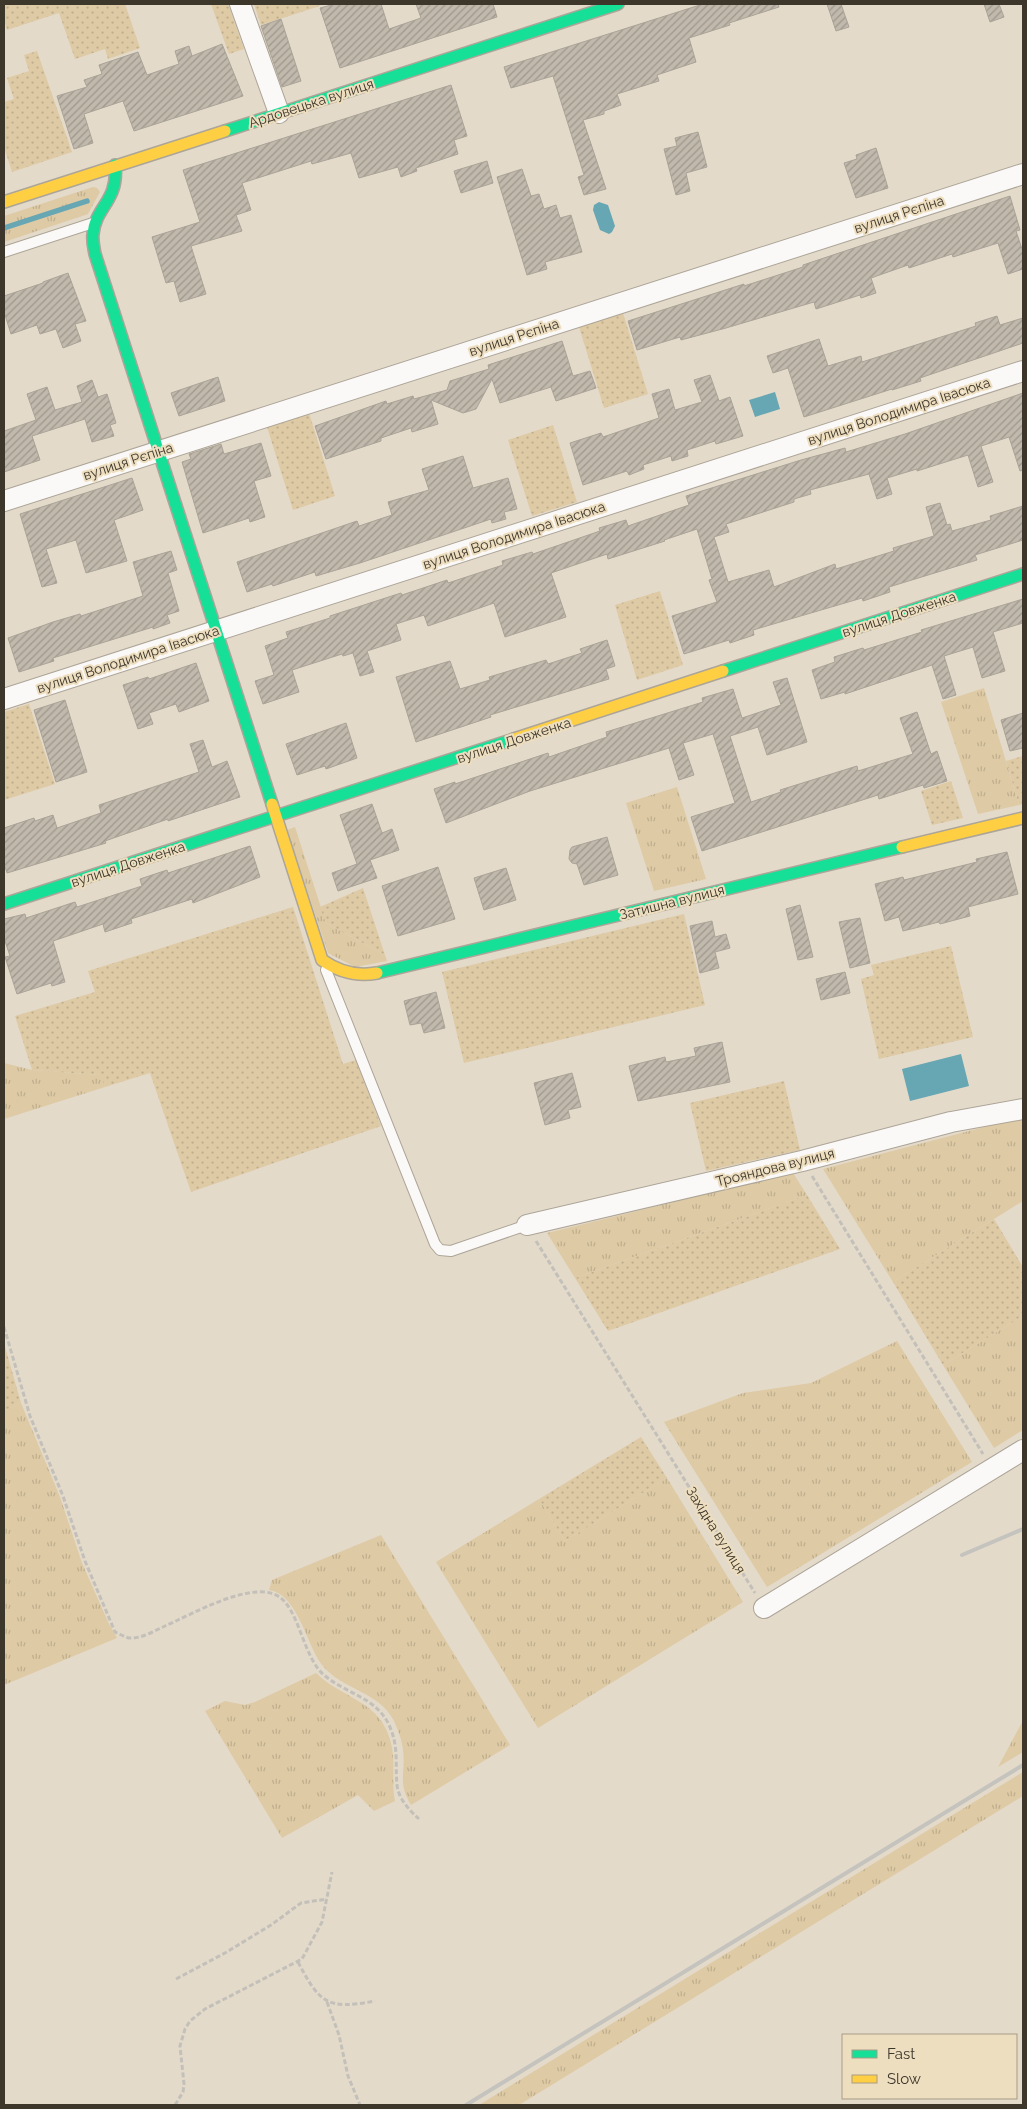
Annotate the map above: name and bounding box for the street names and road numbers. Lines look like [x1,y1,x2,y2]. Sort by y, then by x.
street label: Ардовецька вулиця [247,75,375,131]
street label: вулиця Рєпіна [852,192,946,236]
street label: вулиця Рєпіна [467,315,561,359]
street label: вулиця Володимира Івасюка [806,374,992,448]
street label: вулиця Рєпіна [81,439,175,483]
street label: вулиця Володимира Івасюка [421,498,607,572]
street label: вулиця Довженка [840,588,958,640]
street label: вулиця Володимира Івасюка [35,622,221,696]
street label: вулиця Довженка [455,714,573,766]
street label: вулиця Довженка [69,838,187,890]
street label: Затишна вулиця [618,881,726,923]
street label: Трояндова вулиця [714,1145,836,1189]
street label: Західна вулиця [683,1484,749,1576]

